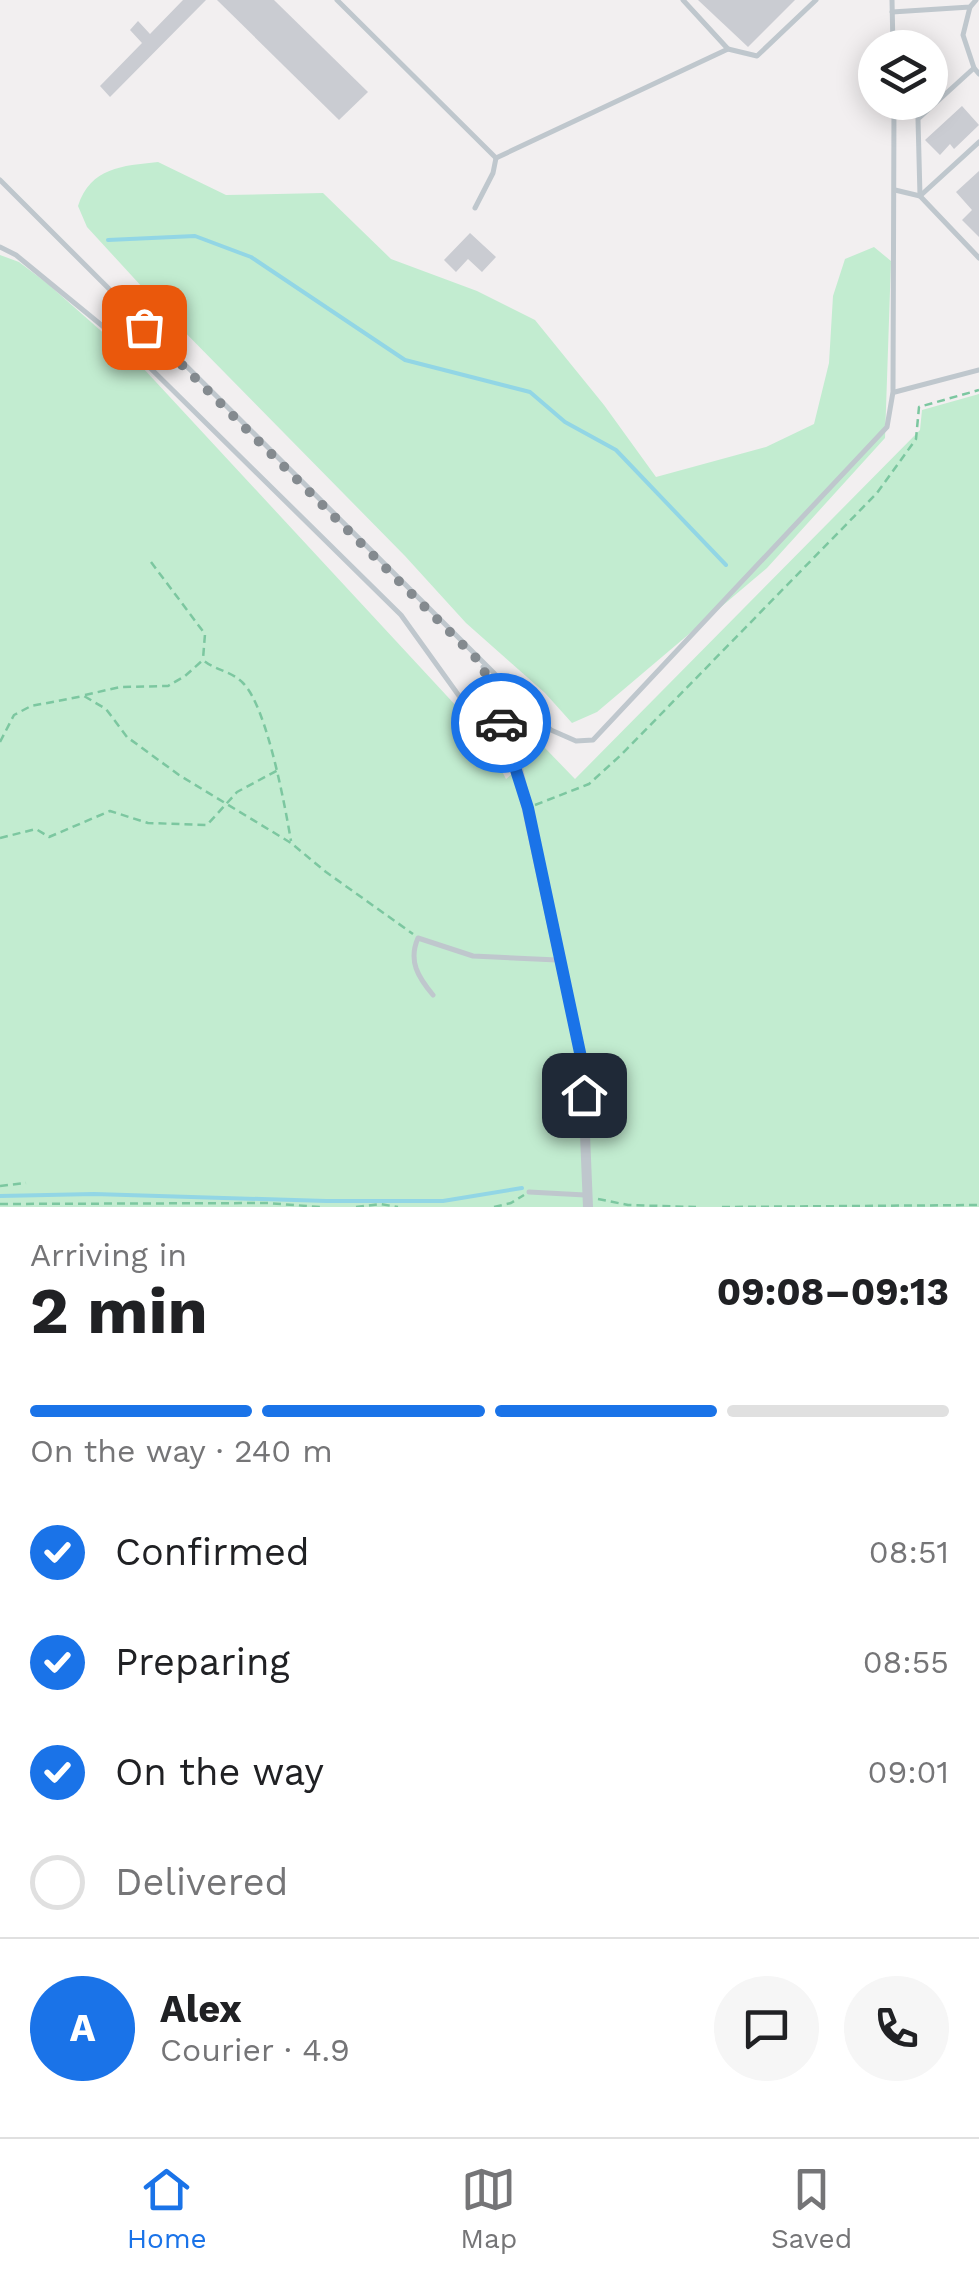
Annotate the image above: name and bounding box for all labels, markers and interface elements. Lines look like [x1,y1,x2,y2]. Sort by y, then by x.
map controls [858,30,948,120]
button: layers [858,30,948,120]
pin [102,285,187,370]
icon: bag [117,300,172,355]
courier [451,673,551,773]
icon: car [474,696,529,751]
pin [542,1053,627,1138]
icon: home [557,1068,612,1123]
text: Arriving in [30,1236,187,1274]
text: 09:08–09:13 [717,1270,949,1314]
text: 2 min [30,1273,208,1349]
text: On the way · 240 m [30,1432,333,1470]
icon: check [30,1525,85,1580]
text: Confirmed [115,1530,310,1574]
text: 08:51 [869,1533,949,1571]
icon: check [30,1635,85,1690]
text: Preparing [115,1640,290,1684]
text: 08:55 [863,1643,949,1681]
icon: check [30,1745,85,1800]
text: On the way [115,1750,324,1794]
text: 09:01 [867,1753,949,1791]
text: Delivered [115,1860,288,1904]
button: chat [714,1976,819,2081]
button: phone [844,1976,949,2081]
text: Alex [160,1987,242,2031]
text: A [70,2006,95,2050]
text: Courier · 4.9 [160,2031,350,2069]
tab: Home [127,2162,207,2255]
tab: Map [460,2162,517,2255]
tab: Saved [771,2162,852,2255]

